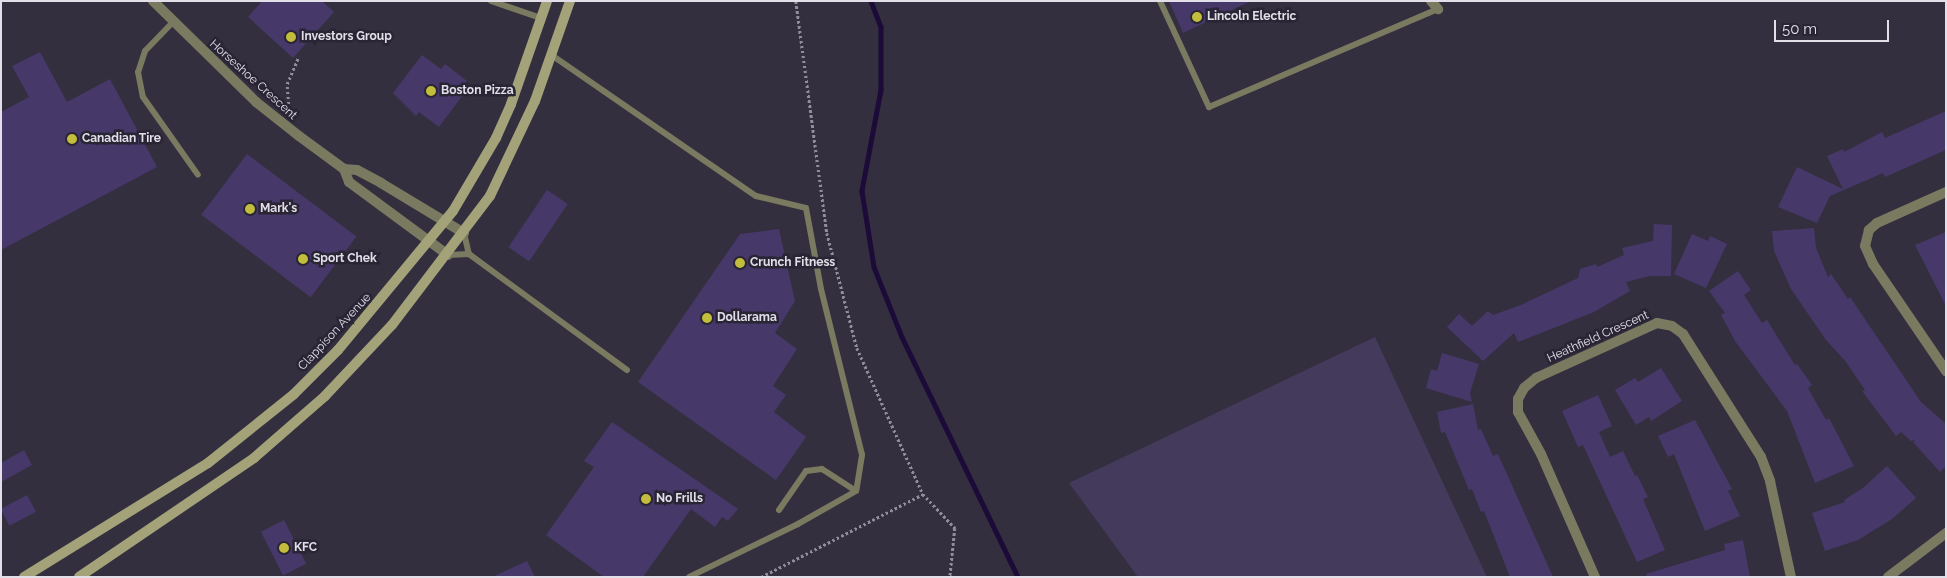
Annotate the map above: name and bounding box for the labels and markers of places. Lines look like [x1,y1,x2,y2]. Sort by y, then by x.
place label: Lincoln Electric [1207,10,1296,24]
marker: Lincoln Electric [1191,11,1203,23]
place label: Investors Group [301,30,392,44]
marker: Investors Group [285,31,297,43]
place label: Boston Pizza [441,84,514,98]
marker: Boston Pizza [425,85,437,97]
place label: Canadian Tire [82,132,161,146]
marker: Canadian Tire [66,133,78,145]
place label: Mark's [260,202,297,216]
marker: Mark's [244,203,256,215]
place label: Sport Chek [313,252,377,266]
marker: Sport Chek [297,253,309,265]
place label: Crunch Fitness [750,256,835,270]
marker: Crunch Fitness [734,257,746,269]
place label: Dollarama [717,311,777,325]
marker: Dollarama [701,312,713,324]
place label: No Frills [656,492,703,506]
marker: No Frills [640,493,652,505]
place label: KFC [294,541,317,555]
marker: KFC [278,542,290,554]

